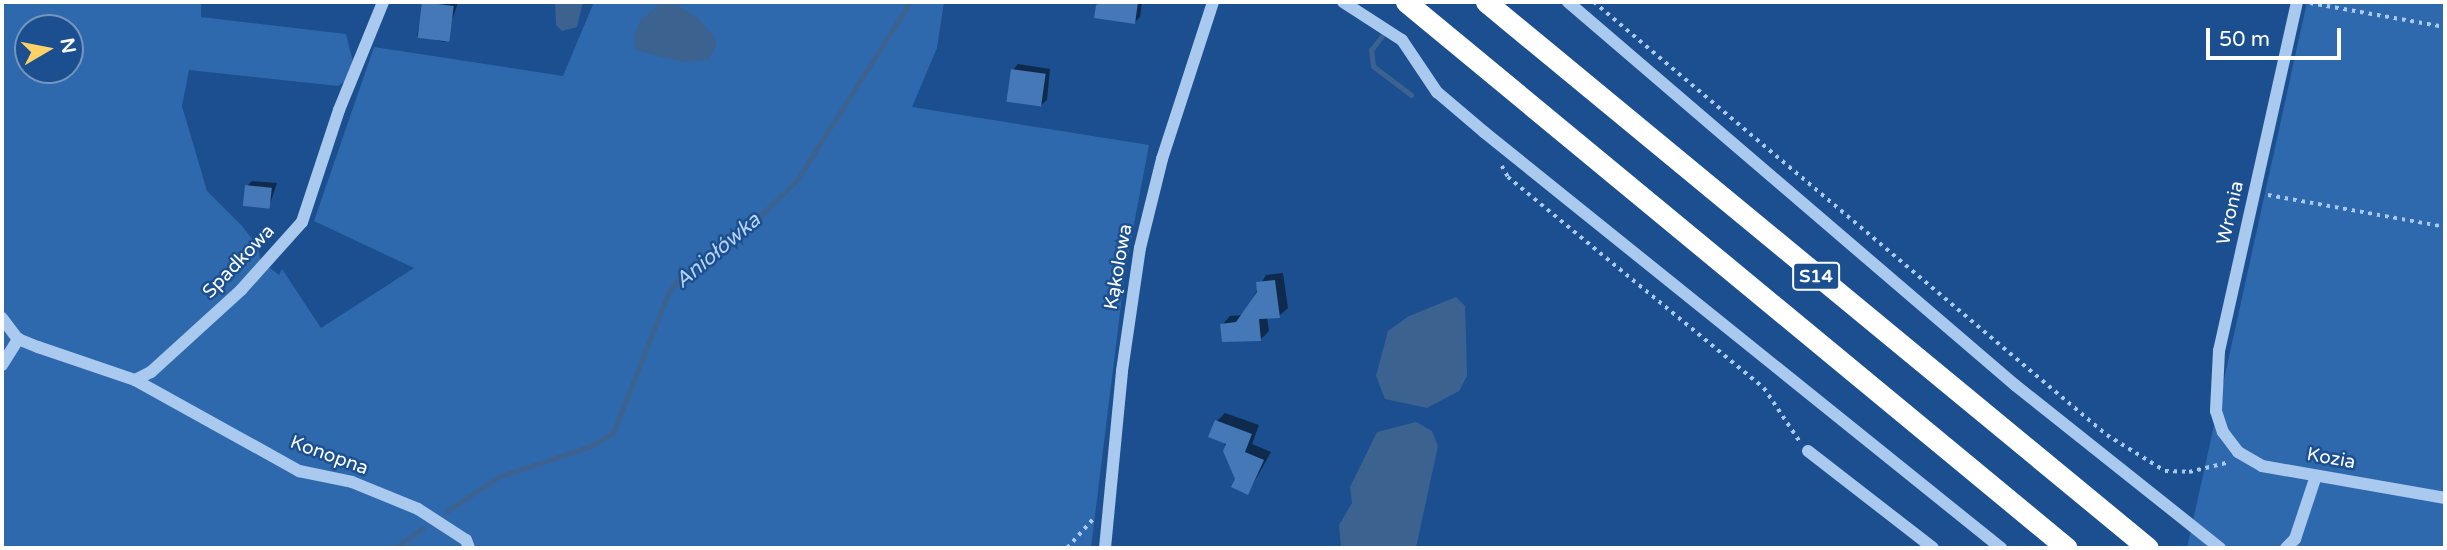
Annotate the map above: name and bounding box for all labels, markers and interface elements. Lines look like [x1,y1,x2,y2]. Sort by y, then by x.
north arrow [14,14,84,84]
scale bar [2209,14,2344,58]
text: 50 m [2219,27,2270,52]
text: N [56,36,80,55]
street label: Wronia [2213,179,2249,247]
water label: Aniołówka [670,208,766,294]
street label: Spadkowa [198,220,280,304]
street label: Kąkolowa [1100,222,1138,312]
road number: S14 [1792,262,1840,290]
street label: Konopna [287,431,371,481]
street label: Kozia [2305,444,2357,474]

